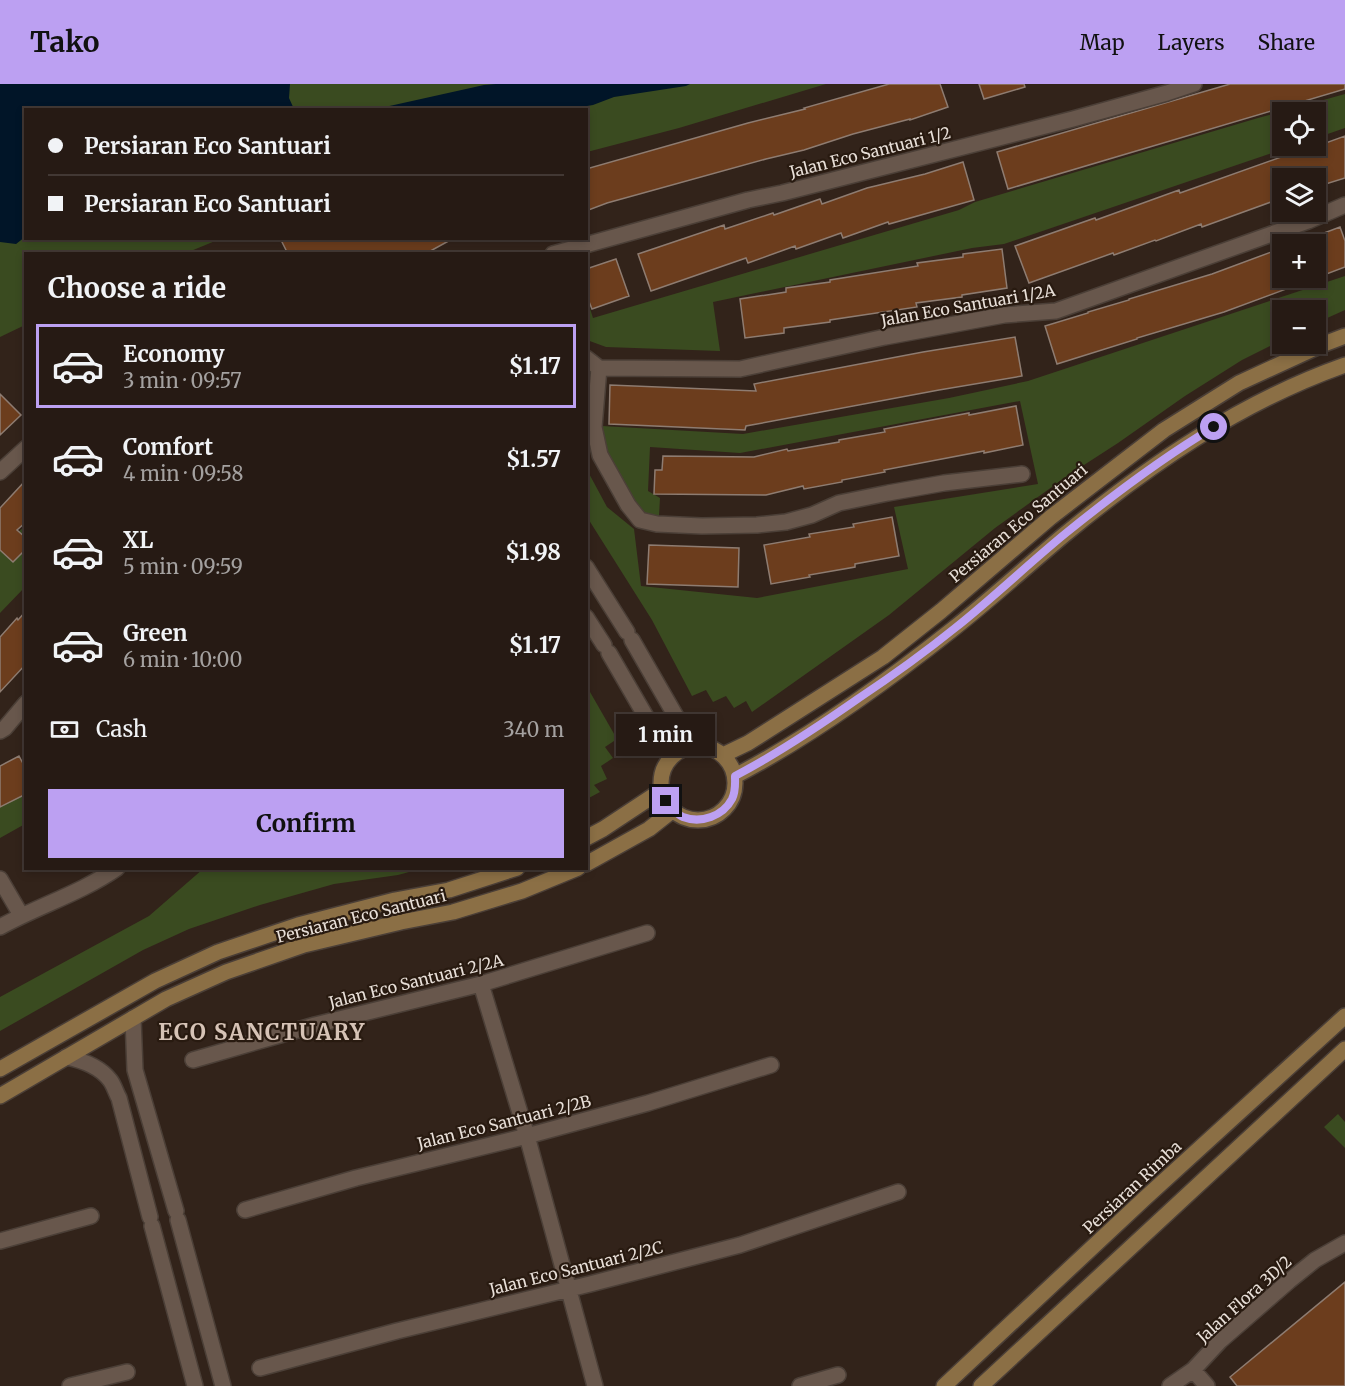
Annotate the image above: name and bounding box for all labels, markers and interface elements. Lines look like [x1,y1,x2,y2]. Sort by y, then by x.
text: Tako [30,24,99,60]
text: Map [1080,29,1125,56]
text: Layers [1158,29,1225,56]
text: Share [1258,29,1315,56]
map controls [1272,102,1326,354]
button: locate [1272,102,1326,156]
street label: Jalan Eco Santuari 1/2 [786,122,953,182]
text: Persiaran Eco Santuari [84,132,331,160]
button: layers [1272,168,1326,222]
text: Persiaran Eco Santuari [84,190,331,218]
button: + [1272,234,1326,288]
text: Choose a ride [48,271,226,305]
street label: Jalan Eco Santuari 1/2A [878,280,1058,330]
button: − [1272,300,1326,354]
icon: car [51,339,105,393]
text: Economy [123,340,224,368]
text: $1.17 [509,352,561,380]
text: 3 min · 09:57 [123,368,242,393]
route start [1200,413,1227,440]
icon: car [51,432,105,486]
text: Comfort [123,433,213,461]
text: $1.57 [506,445,561,473]
street label: Persiaran Eco Santuari [945,459,1091,587]
text: 4 min · 09:58 [123,461,244,486]
icon: car [51,525,105,579]
text: XL [123,526,153,554]
text: $1.98 [505,538,561,566]
text: 5 min · 09:59 [123,554,243,579]
icon: car [51,618,105,672]
text: Green [123,619,187,647]
text: $1.17 [509,631,561,659]
text: 6 min · 10:00 [123,647,242,672]
icon: cash [48,713,81,746]
callout: 1 min [616,714,716,756]
text: Cash [96,715,147,743]
text: 340 m [503,717,564,742]
text: 1 min [638,722,693,747]
route end [652,787,679,814]
button: Confirm [48,789,564,858]
street label: Persiaran Eco Santuari [274,885,448,947]
street label: Jalan Eco Santuari 2/2A [326,949,506,1013]
district label: ECO SANCTUARY [158,1018,366,1046]
street label: Jalan Eco Santuari 2/2B [414,1091,593,1154]
street label: Persiaran Rimba [1079,1136,1186,1238]
street label: Jalan Eco Santuari 2/2C [486,1237,665,1299]
street label: Jalan Flora 3D/2 [1192,1251,1296,1347]

